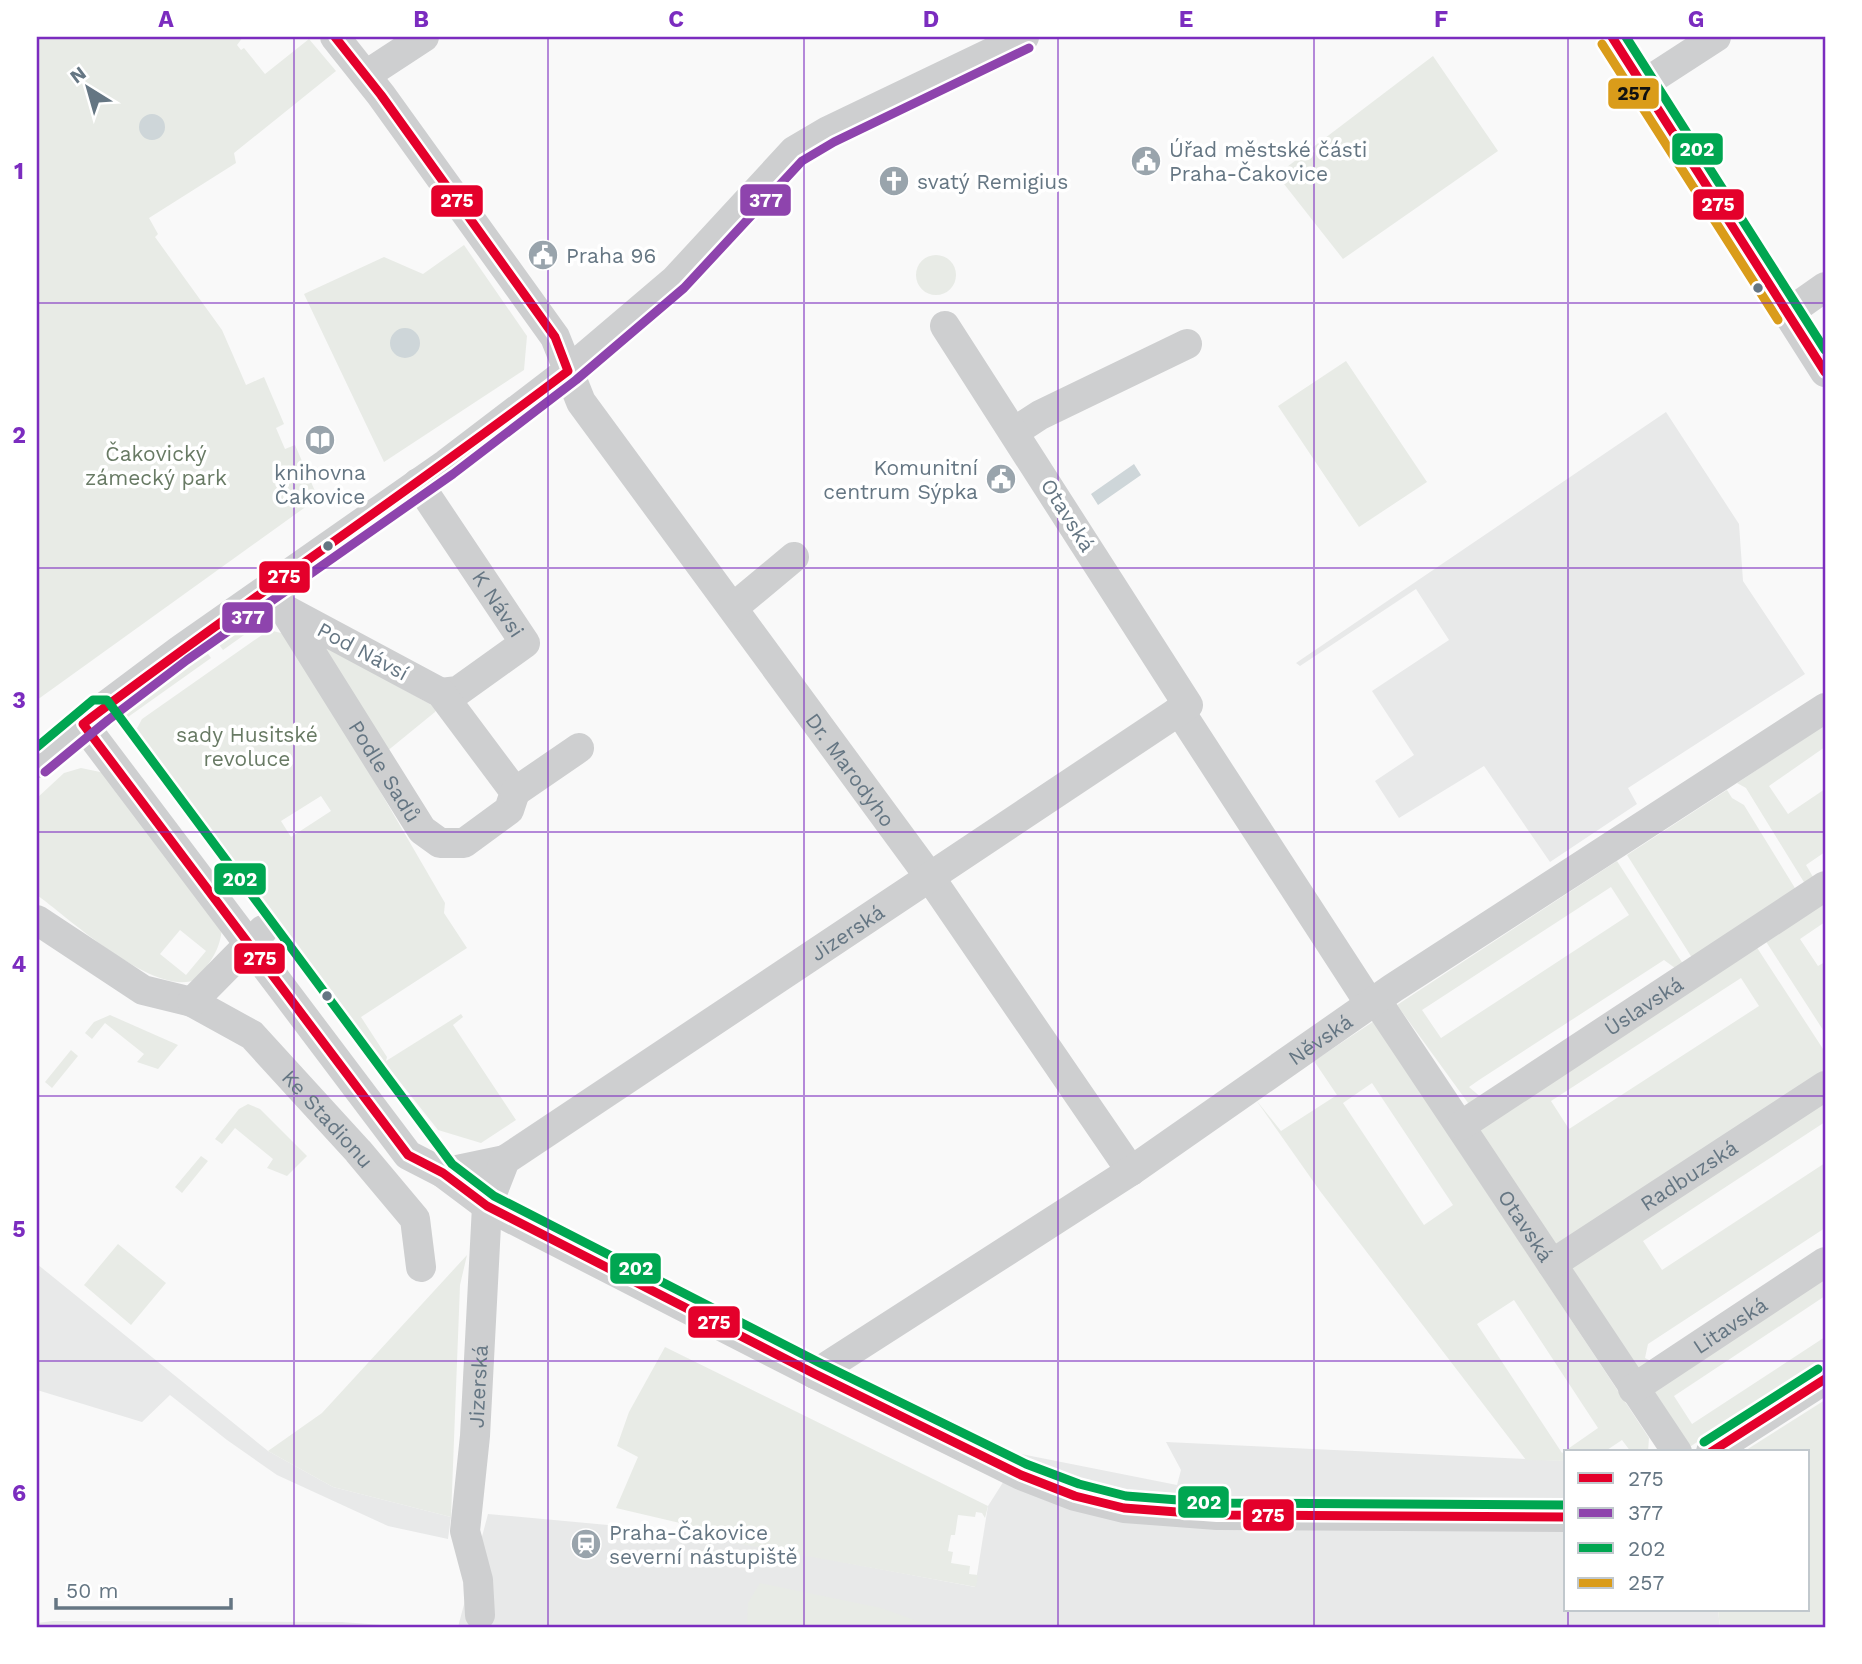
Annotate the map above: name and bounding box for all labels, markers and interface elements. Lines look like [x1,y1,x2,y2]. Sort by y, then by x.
text: A [158,6,174,33]
text: B [413,6,429,33]
text: C [668,6,684,33]
text: D [923,6,939,33]
text: E [1179,6,1193,33]
text: F [1434,6,1448,33]
text: G [1688,6,1704,33]
north arrow [52,52,122,122]
text: N [66,61,91,88]
line badge: 257 [1607,77,1660,110]
text: 257 [1617,82,1651,105]
line badge: 202 [1671,132,1724,166]
place label: Úřad městské části Praha-Čakovice [1169,137,1367,186]
text: 202 [1680,138,1714,161]
public building icon: Úřad městské části Praha-Čakovice [1129,144,1163,178]
text: 1 [14,158,24,185]
church icon: svatý Remigius [877,164,911,198]
place label: svatý Remigius [917,169,1068,194]
line badge: 377 [739,183,792,217]
line badge: 275 [430,184,484,218]
line badge: 275 [1692,188,1745,221]
text: 275 [440,189,474,212]
text: 377 [749,189,783,212]
text: 275 [1701,193,1735,216]
public building icon: Praha 96 [526,238,560,272]
place label: Praha 96 [566,243,656,268]
unlabelled marker [1751,281,1765,295]
text: 2 [12,422,26,449]
library icon: knihovna Čakovice [303,423,337,457]
park label: Čakovický zámecký park [85,441,227,490]
place label: Komunitní centrum Sýpka [823,455,978,504]
place label: knihovna Čakovice [274,460,366,509]
public building icon: Komunitní centrum Sýpka [984,462,1018,496]
street label: Otavská [1036,474,1100,556]
unlabelled marker [321,539,335,553]
line badge: 275 [258,560,311,594]
text: 275 [267,565,301,588]
street label: K Návsi [467,565,530,642]
line badge: 377 [221,601,274,634]
text: 377 [231,606,265,629]
street label: Pod Návsí [313,617,413,686]
text: 3 [12,687,26,714]
street label: Dr. Marodyho [801,708,901,831]
street label: Podle Sadů [344,715,426,827]
park label: sady Husitské revoluce [176,722,318,771]
line badge: 202 [213,862,267,896]
text: 202 [223,868,257,891]
street label: Jizerská [805,899,889,966]
line badge: 275 [233,942,286,975]
text: 275 [243,947,277,970]
text: 4 [12,951,27,978]
street label: Úslavská [1599,971,1687,1041]
unlabelled marker [320,989,334,1003]
street label: Něvská [1283,1008,1357,1070]
street label: Ke Stadionu [277,1064,379,1173]
street label: Radbuzská [1635,1134,1742,1216]
street label: Otavská [1493,1185,1559,1266]
text: 5 [12,1216,26,1243]
line badge: 202 [609,1252,662,1285]
text: 202 [619,1257,653,1280]
street label: Litavská [1688,1291,1772,1359]
line badge: 275 [687,1305,741,1339]
text: 275 [697,1311,731,1334]
street label: Jizerská [463,1344,492,1429]
legend [1564,1450,1810,1612]
text: 275 [1628,1466,1664,1491]
text: 6 [12,1480,26,1507]
line badge: 202 [1177,1485,1230,1519]
text: 202 [1187,1491,1221,1514]
line badge: 275 [1242,1498,1295,1532]
text: 377 [1628,1500,1663,1525]
text: 275 [1251,1504,1285,1527]
place label: Praha-Čakovice severní nástupiště [609,1520,798,1569]
station icon: Praha-Čakovice severní nástupiště [569,1527,603,1561]
text: 202 [1628,1536,1666,1561]
scale bar [56,1566,231,1610]
text: 257 [1628,1570,1664,1595]
text: 50 m [66,1578,118,1603]

